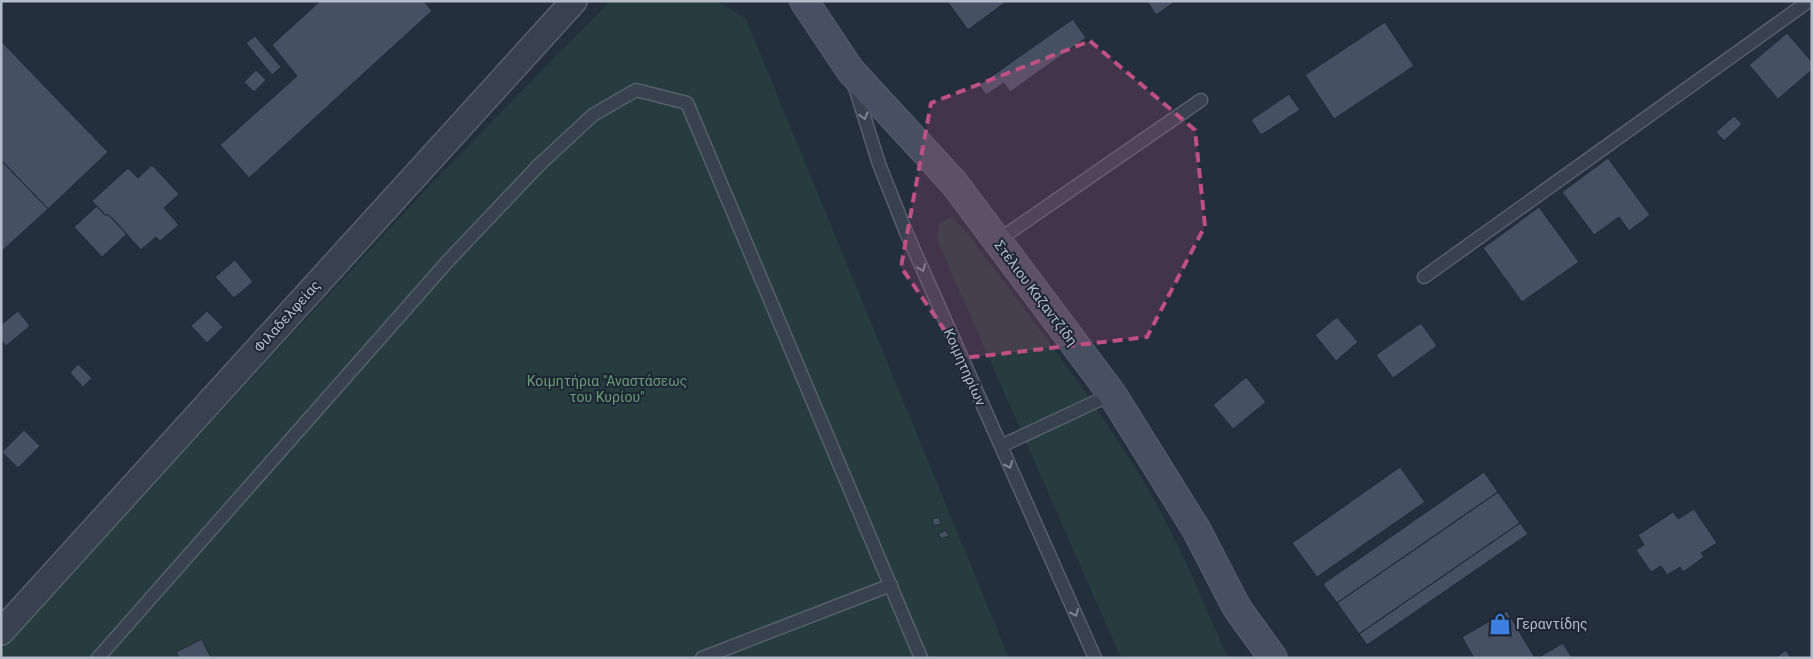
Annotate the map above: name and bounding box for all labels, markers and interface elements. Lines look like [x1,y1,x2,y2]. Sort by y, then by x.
one-way arrow [859,112,869,120]
street label: Στέλιου Καζαντζίδη [991,237,1081,349]
one-way arrow [915,263,926,272]
street label: Φιλαδελφείας [251,277,324,356]
street label: Κοιμητηρίων [941,326,989,408]
park label: Κοιμητήρια "Αναστάσεως του Κυρίου" [527,373,687,405]
one-way arrow [1003,460,1014,469]
one-way arrow [1069,608,1080,617]
shop icon: Γεραντίδης [1487,611,1513,637]
place label: Γεραντίδης [1516,616,1588,632]

